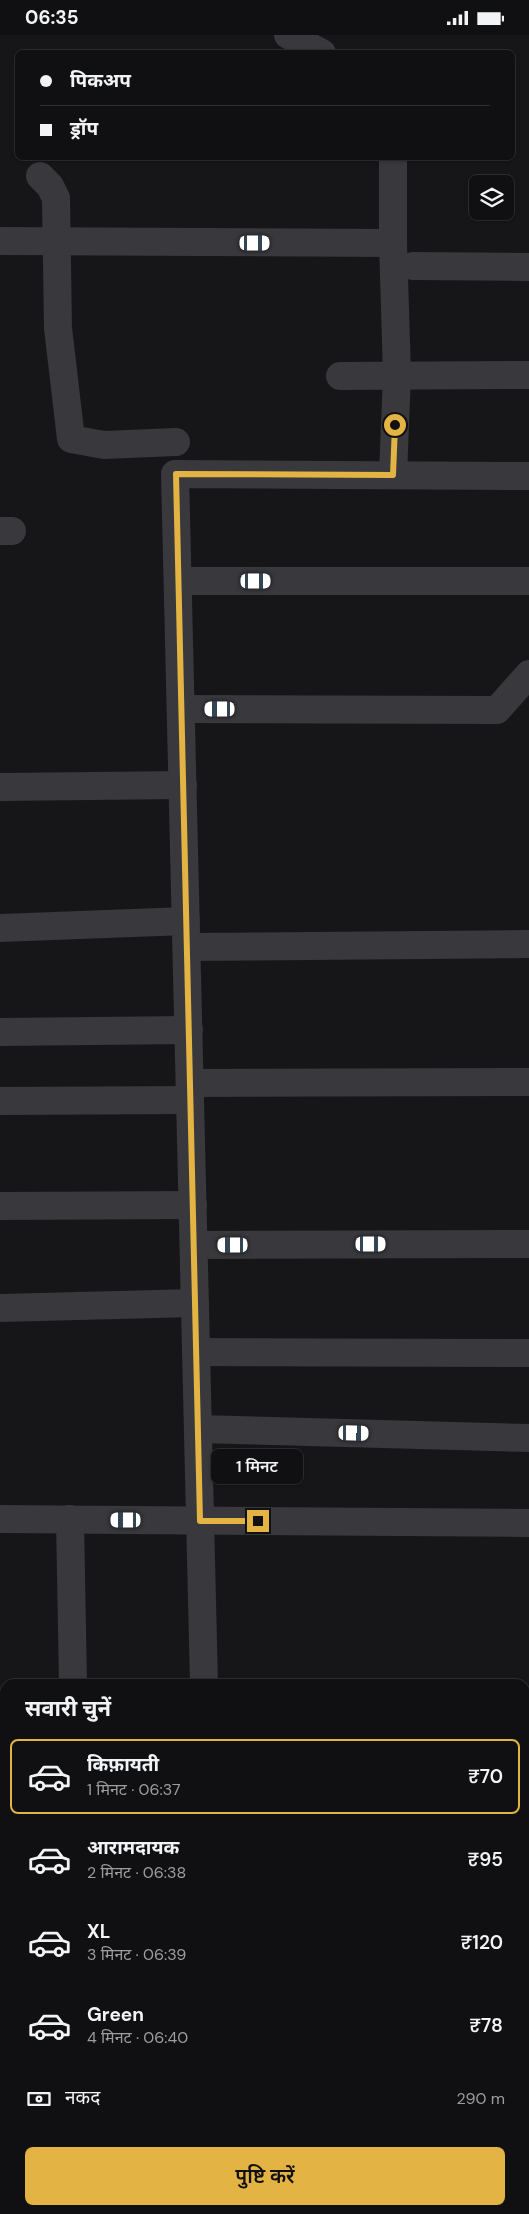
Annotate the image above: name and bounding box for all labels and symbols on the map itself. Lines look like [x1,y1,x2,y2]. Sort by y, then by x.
car [240,236,270,251]
route start [384,414,406,436]
car [241,574,271,589]
car [205,702,235,717]
car [356,1237,386,1252]
car [218,1238,248,1253]
car [338,1425,369,1441]
callout: 1 मिनट [212,1449,304,1483]
route end [247,1510,269,1532]
car [111,1513,141,1528]

